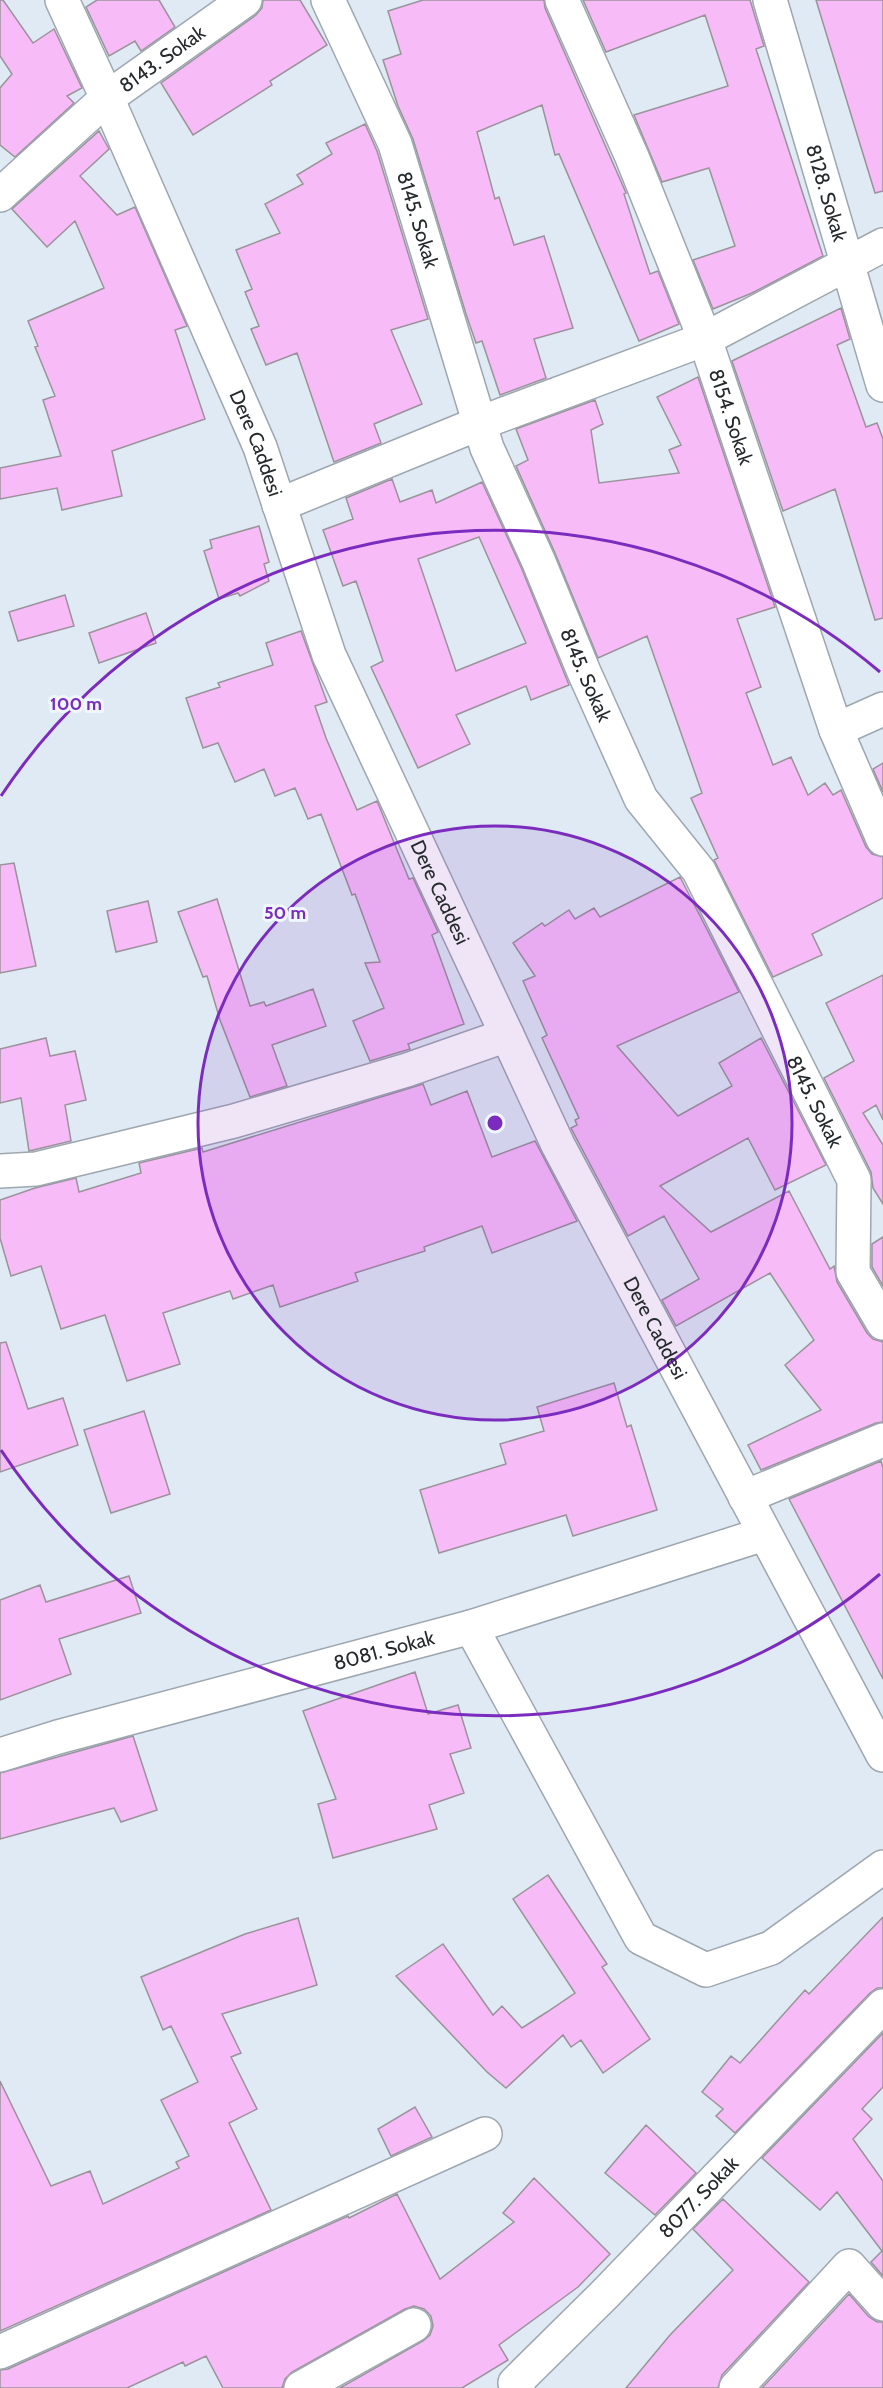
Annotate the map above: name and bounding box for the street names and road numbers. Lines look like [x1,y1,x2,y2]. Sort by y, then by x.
street label: 8143. Sokak [114,20,210,98]
street label: 8128. Sokak [801,141,852,244]
street label: 8145. Sokak [392,169,444,271]
street label: 8154. Sokak [704,366,758,468]
street label: Dere Caddesi [224,386,288,499]
street label: 8145. Sokak [555,624,617,726]
street label: Dere Caddesi [405,836,475,948]
street label: 8145. Sokak [781,1051,848,1151]
street label: Dere Caddesi [618,1273,692,1383]
street label: 8081. Sokak [331,1625,437,1675]
street label: 8077. Sokak [654,2151,743,2243]

